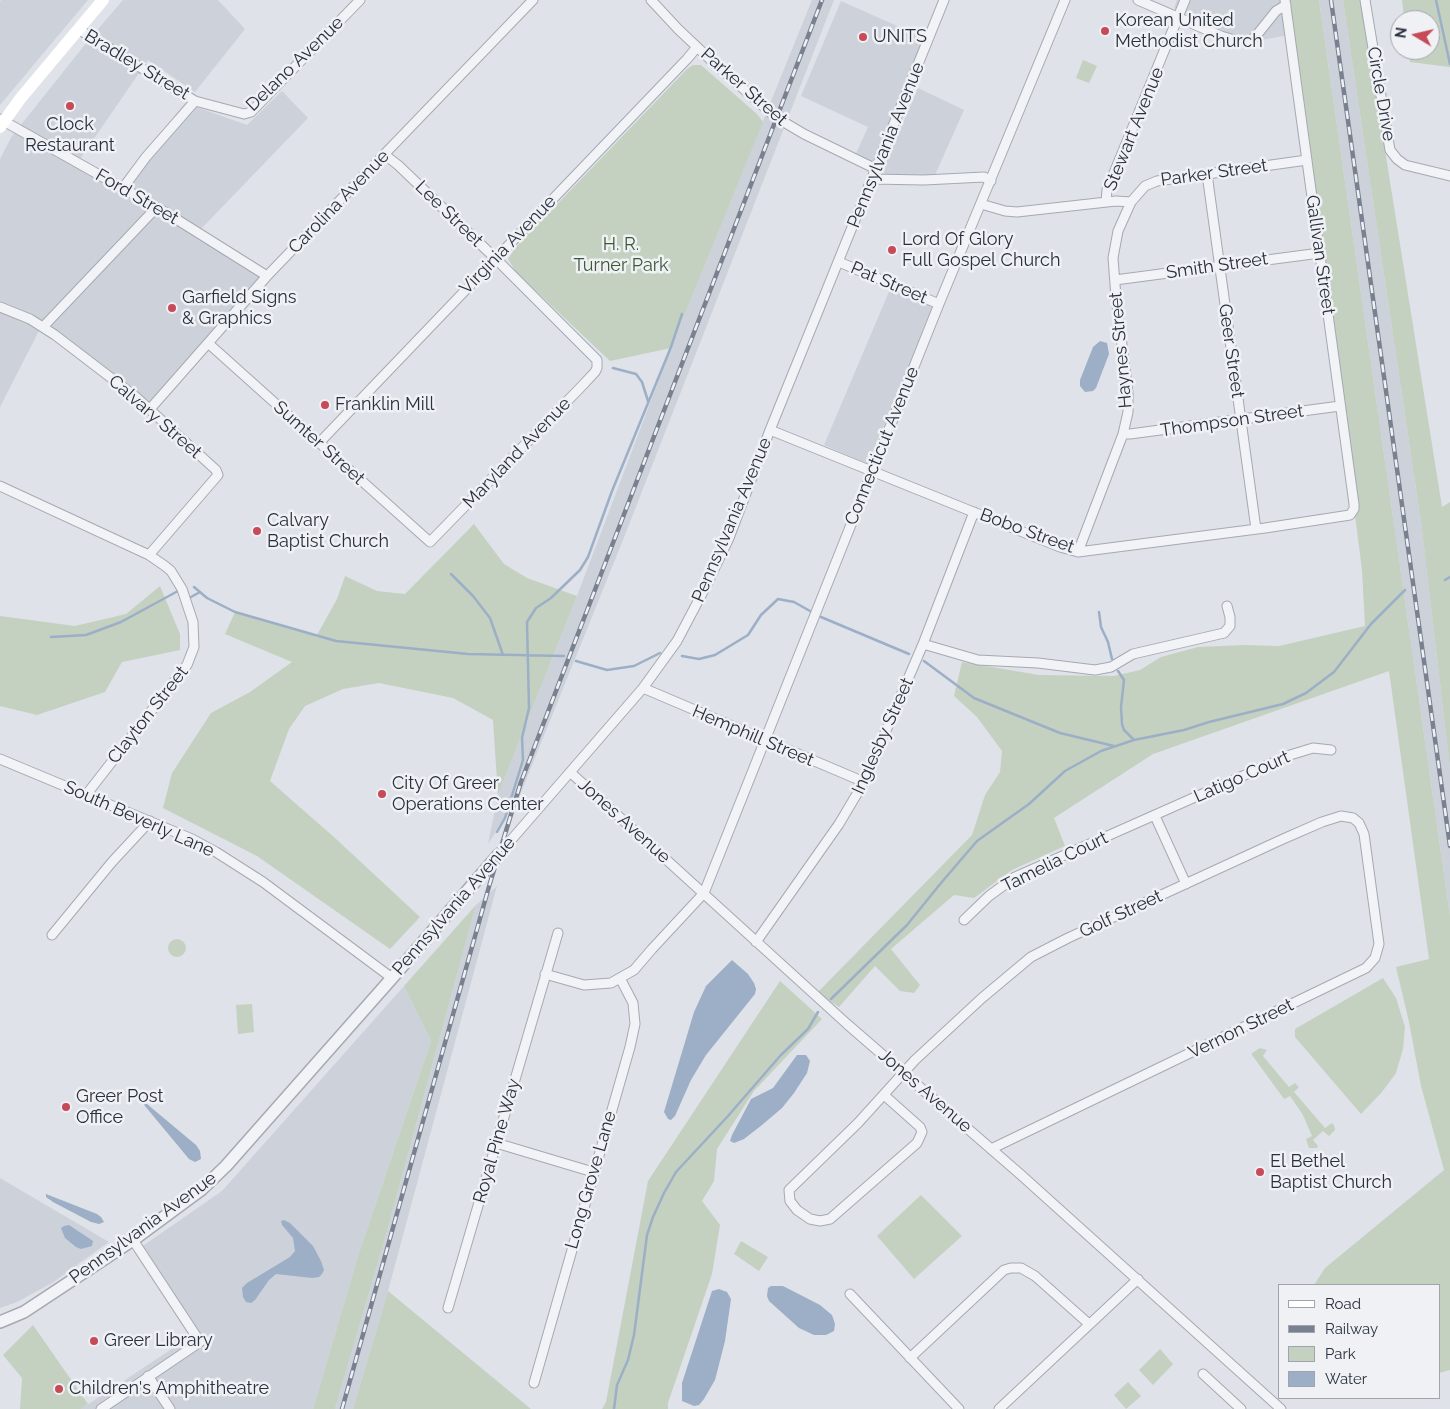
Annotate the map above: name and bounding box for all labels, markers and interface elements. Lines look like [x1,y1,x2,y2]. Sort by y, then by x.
place label: Korean United Methodist Church [1115,10,1263,52]
north arrow [1390,10,1440,60]
street label: Delano Avenue [242,12,348,116]
street label: Bradley Street [81,25,193,105]
marker: Korean United Methodist Church [1099,25,1111,37]
place label: UNITS [873,26,927,48]
text: N [1392,26,1410,39]
marker: UNITS [857,31,869,43]
street label: Parker Street [696,44,792,130]
street label: Circle Drive [1362,45,1400,143]
street label: Pennsylvania Avenue [843,59,929,231]
street label: Stewart Avenue [1099,64,1169,194]
marker: Clock Restaurant [64,100,76,112]
place label: Clock Restaurant [25,114,115,156]
street label: Carolina Avenue [284,146,394,258]
street label: Parker Street [1159,155,1269,191]
street label: Ford Street [92,165,182,229]
street label: Lee Street [411,176,487,252]
street label: Virginia Avenue [455,191,561,299]
street label: Gallivan Street [1301,194,1339,316]
place label: Lord Of Glory Full Gospel Church [902,229,1060,272]
park label: H. R. Turner Park [573,234,669,276]
marker: Lord Of Glory Full Gospel Church [886,244,898,256]
street label: Smith Street [1165,248,1269,284]
street label: Pat Street [847,257,931,309]
place label: Garfield Signs & Graphics [182,287,296,330]
street label: Haynes Street [1105,291,1137,409]
marker: Garfield Signs & Graphics [166,302,178,314]
street label: Geer Street [1214,303,1248,399]
street label: Connecticut Avenue [840,364,924,528]
street label: Calvary Street [104,371,206,463]
street label: Maryland Avenue [459,393,575,513]
place label: Franklin Mill [335,394,434,416]
street label: Sumter Street [269,396,369,490]
marker: Franklin Mill [319,399,331,411]
street label: Thompson Street [1159,400,1305,442]
street label: Pennsylvania Avenue [688,435,776,605]
street label: Bobo Street [977,504,1077,558]
place label: Calvary Baptist Church [267,510,389,552]
marker: Calvary Baptist Church [251,525,263,537]
street label: Clayton Street [103,662,193,768]
street label: Inglesby Street [848,674,918,798]
street label: Hemphill Street [689,701,817,771]
street label: Latigo Court [1191,746,1293,808]
place label: City Of Greer Operations Center [392,773,544,816]
street label: Jones Avenue [573,774,675,868]
street label: South Beverly Lane [61,776,217,862]
marker: City Of Greer Operations Center [376,788,388,800]
street label: Tamelia Court [998,827,1112,897]
street label: Pennsylvania Avenue [388,832,520,980]
street label: Golf Street [1076,885,1166,943]
street label: Vernon Street [1185,994,1297,1064]
street label: Jones Avenue [874,1045,976,1137]
street label: Royal Pine Way [469,1076,525,1206]
place label: Greer Post Office [76,1086,163,1128]
marker: Greer Post Office [60,1101,72,1113]
street label: Long Grove Lane [561,1109,621,1251]
place label: El Bethel Baptist Church [1270,1151,1392,1194]
marker: El Bethel Baptist Church [1254,1166,1266,1178]
street label: Pennsylvania Avenue [65,1167,221,1289]
legend [1278,1284,1440,1399]
text: Road [1325,1295,1361,1313]
text: Railway [1325,1320,1378,1338]
place label: Greer Library [104,1330,213,1352]
marker: Greer Library [88,1335,100,1347]
text: Park [1325,1345,1356,1363]
text: Water [1325,1370,1367,1388]
place label: Children's Amphitheatre [69,1378,269,1400]
marker: Children's Amphitheatre [53,1383,65,1395]

